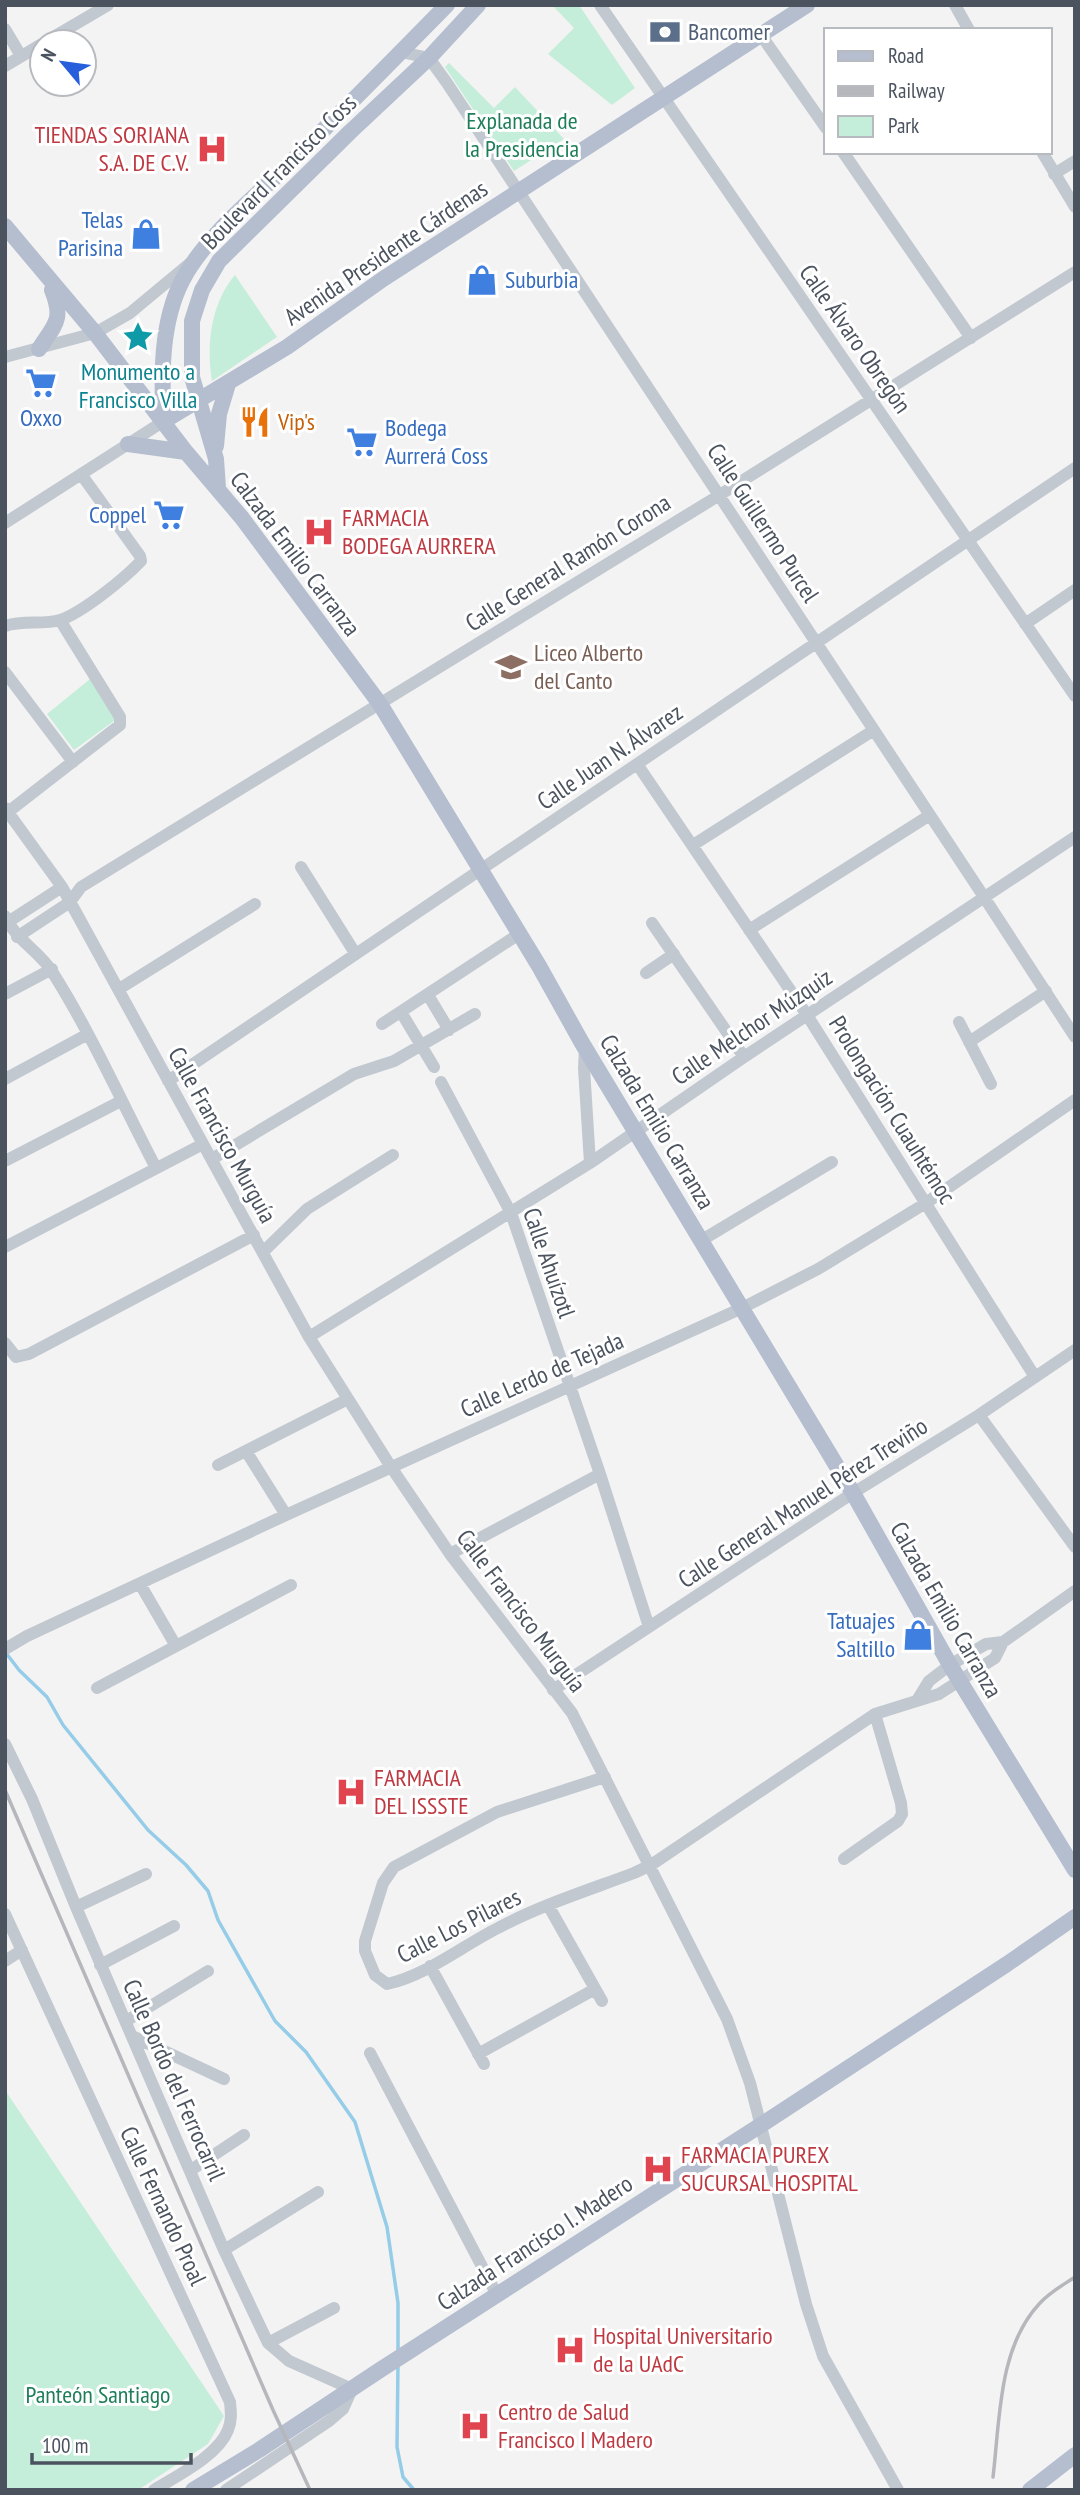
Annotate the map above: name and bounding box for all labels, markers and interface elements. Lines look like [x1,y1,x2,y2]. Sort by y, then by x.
bank icon: Bancomer [648,15,682,49]
place label: Bancomer [688,16,770,47]
north arrow [28,28,98,98]
legend [824,28,1052,154]
text: Road [888,42,924,69]
text: N [35,44,61,65]
text: Railway [888,77,945,104]
street label: Boulevard Francisco Coss [194,87,363,256]
park label: Explanada de la Presidencia [465,105,579,164]
text: Park [888,112,919,139]
place label: TIENDAS SORIANA S.A. DE C.V. [34,119,190,178]
hospital icon: TIENDAS SORIANA S.A. DE C.V. [195,132,229,166]
street label: Avenida Presidente Cárdenas [278,173,493,332]
place label: Telas Parisina [58,204,123,263]
shop icon: Telas Parisina [129,217,163,251]
street label: Calle Álvaro Obregón [793,258,918,419]
shop icon: Suburbia [465,263,499,297]
place label: Suburbia [505,264,578,295]
place icon: Monumento a Francisco Villa [121,320,155,354]
place label: Monumento a Francisco Villa [79,356,197,415]
supermarket icon: Oxxo [24,366,58,400]
place label: Oxxo [20,402,62,433]
restaurant icon: Vip's [238,405,272,439]
place label: Vip's [277,406,315,437]
place label: Bodega Aurrerá Coss [385,412,488,471]
supermarket icon: Bodega Aurrerá Coss [345,425,379,459]
street label: Calle Guillermo Purcel [700,437,827,608]
street label: Calzada Emilio Carranza [223,465,367,642]
street label: Calle General Ramón Corona [459,487,676,638]
supermarket icon: Coppel [152,498,186,532]
place label: Coppel [89,499,146,530]
place label: FARMACIA BODEGA AURRERA [342,502,496,561]
hospital icon: FARMACIA BODEGA AURRERA [302,515,336,549]
place label: Liceo Alberto del Canto [534,637,643,696]
school or university icon: Liceo Alberto del Canto [494,650,528,684]
street label: Calle Juan N. Álvarez [531,697,688,817]
street label: Calle Melchor Múzquiz [665,961,838,1092]
street label: Prolongación Cuauhtémoc [822,1010,963,1210]
street label: Calzada Emilio Carranza [593,1029,722,1215]
street label: Calle Francisco Murguía [161,1041,284,1228]
street label: Calle Ahuízotl [516,1204,583,1322]
street label: Calle Lerdo de Tejada [455,1325,628,1424]
street label: Calle General Manuel Pérez Treviño [672,1410,933,1595]
street label: Calzada Emilio Carranza [883,1516,1009,1703]
street label: Calle Francisco Murguía [450,1523,593,1698]
place label: Tatuajes Saltillo [827,1605,895,1664]
shop icon: Tatuajes Saltillo [901,1618,935,1652]
place label: FARMACIA DEL ISSSTE [374,1762,469,1821]
hospital icon: FARMACIA DEL ISSSTE [334,1775,368,1809]
street label: Calle Los Pilares [392,1881,526,1970]
street label: Calle Bordo del Ferrocarril [116,1974,233,2186]
street label: Calle Fernando Proal [113,2121,214,2291]
place label: FARMACIA PUREX SUCURSAL HOSPITAL [681,2139,858,2198]
hospital icon: FARMACIA PUREX SUCURSAL HOSPITAL [641,2152,675,2186]
street label: Calzada Francisco I. Madero [431,2168,638,2317]
place label: Hospital Universitario de la UAdC [593,2320,773,2379]
hospital icon: Hospital Universitario de la UAdC [553,2333,587,2367]
park label: Panteón Santiago [26,2379,170,2410]
place label: Centro de Salud Francisco I Madero [498,2396,653,2455]
hospital icon: Centro de Salud Francisco I Madero [458,2409,492,2443]
scale bar [32,2422,191,2466]
text: 100 m [42,2432,88,2459]

